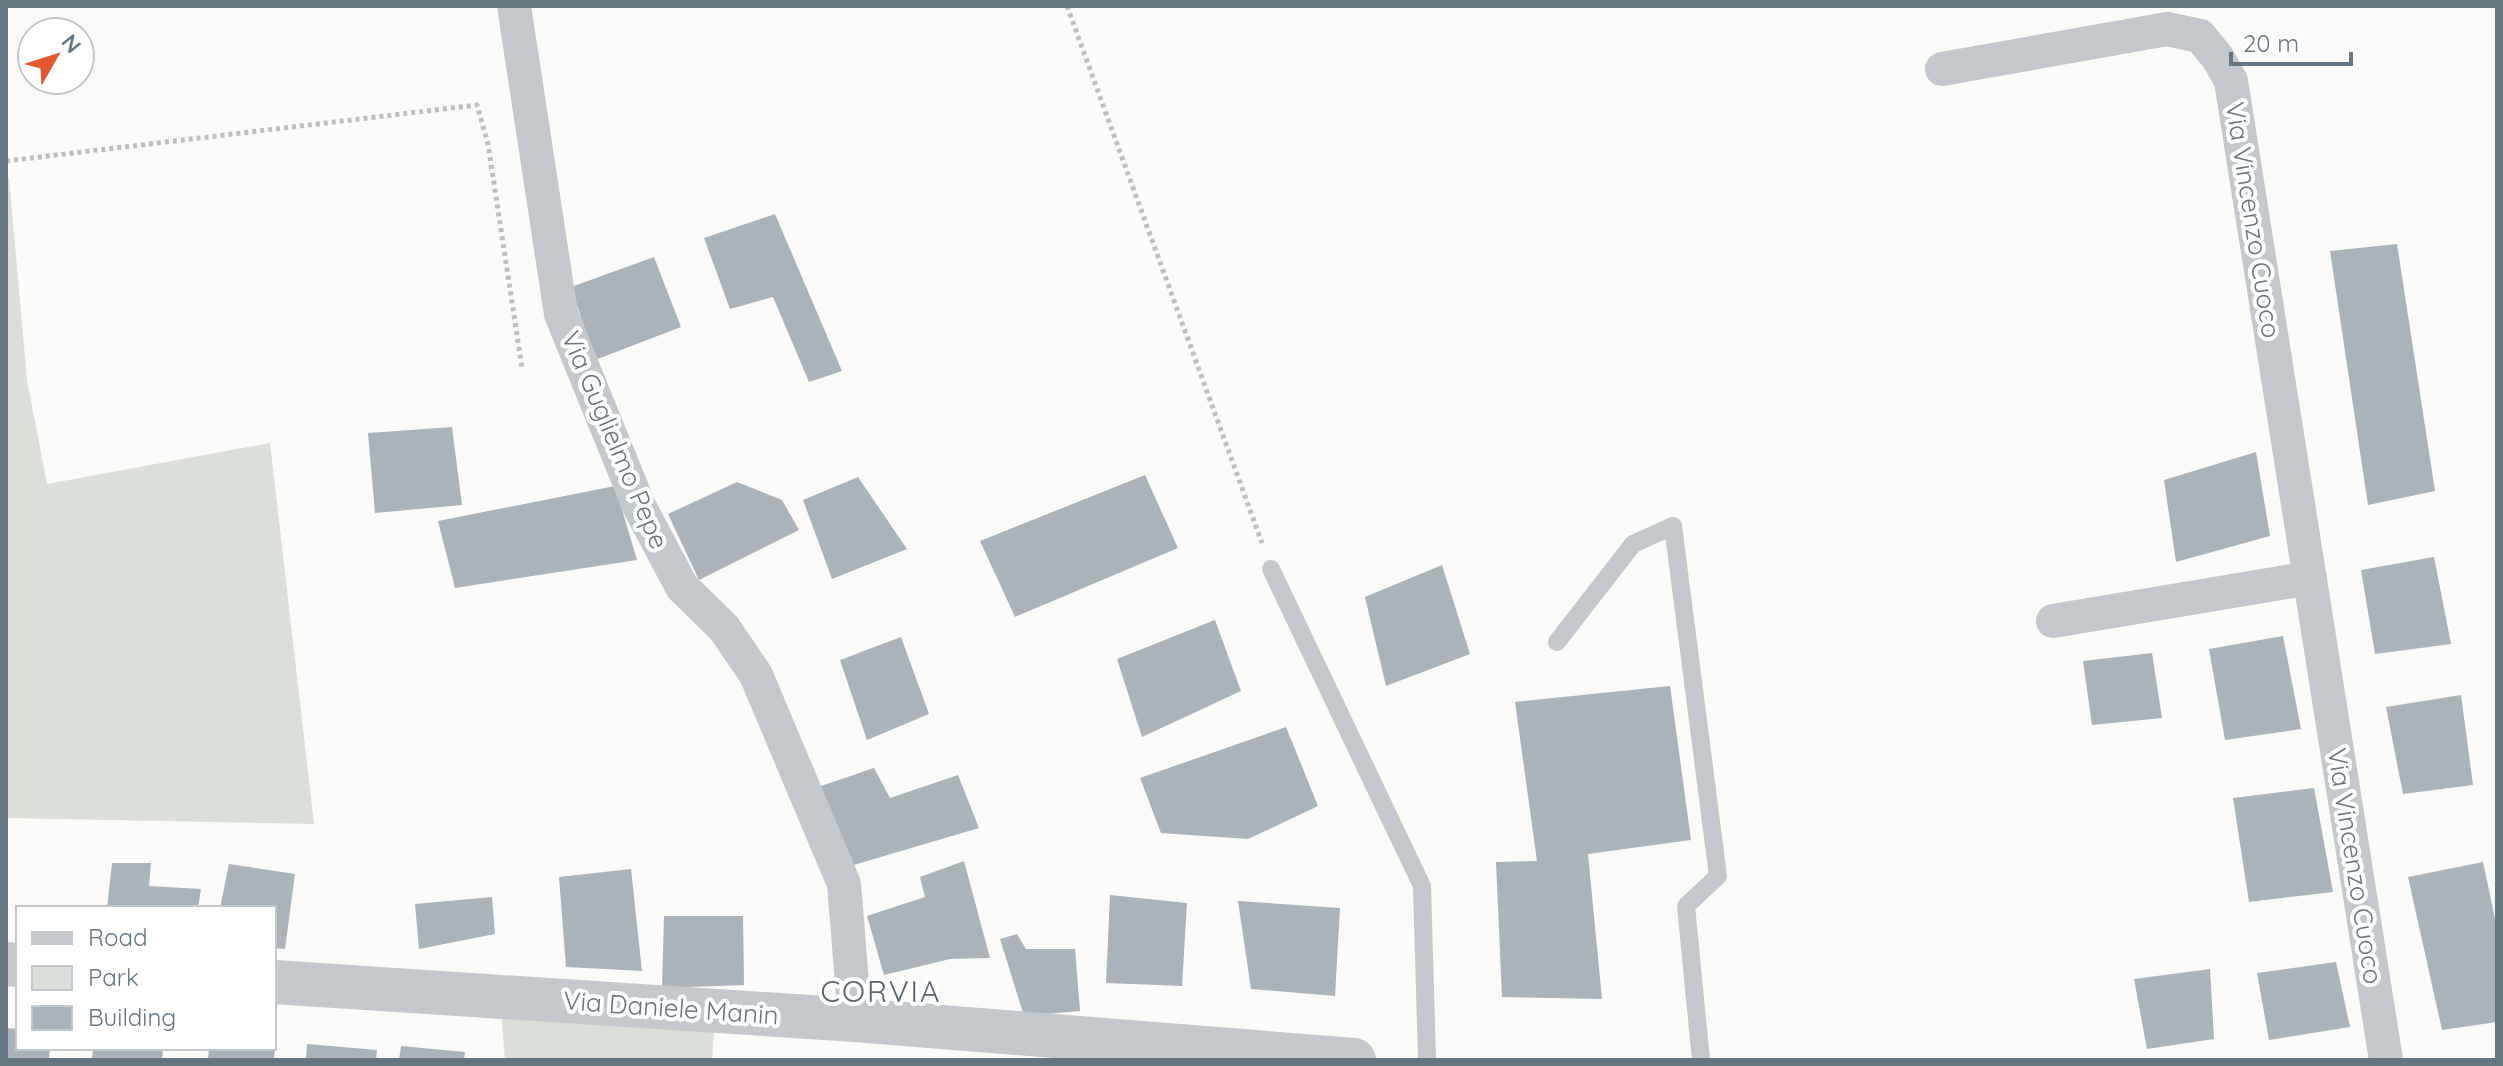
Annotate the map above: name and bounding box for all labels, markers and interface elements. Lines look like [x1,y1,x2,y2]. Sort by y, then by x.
north arrow [16,16,96,96]
scale bar [2231,16,2351,66]
text: N [56,28,88,59]
text: 20 m [2243,28,2299,58]
street label: Via Vincenzo Cuoco [2219,100,2288,340]
street label: Via Guglielmo Pepe [555,326,676,554]
street label: Via Vincenzo Cuoco [2321,746,2390,986]
legend [16,906,276,1050]
text: Road [88,922,148,952]
text: Park [88,962,139,992]
district label: CORVIA [820,972,942,1010]
street label: Via Daniele Manin [562,984,780,1031]
text: Building [88,1002,176,1032]

